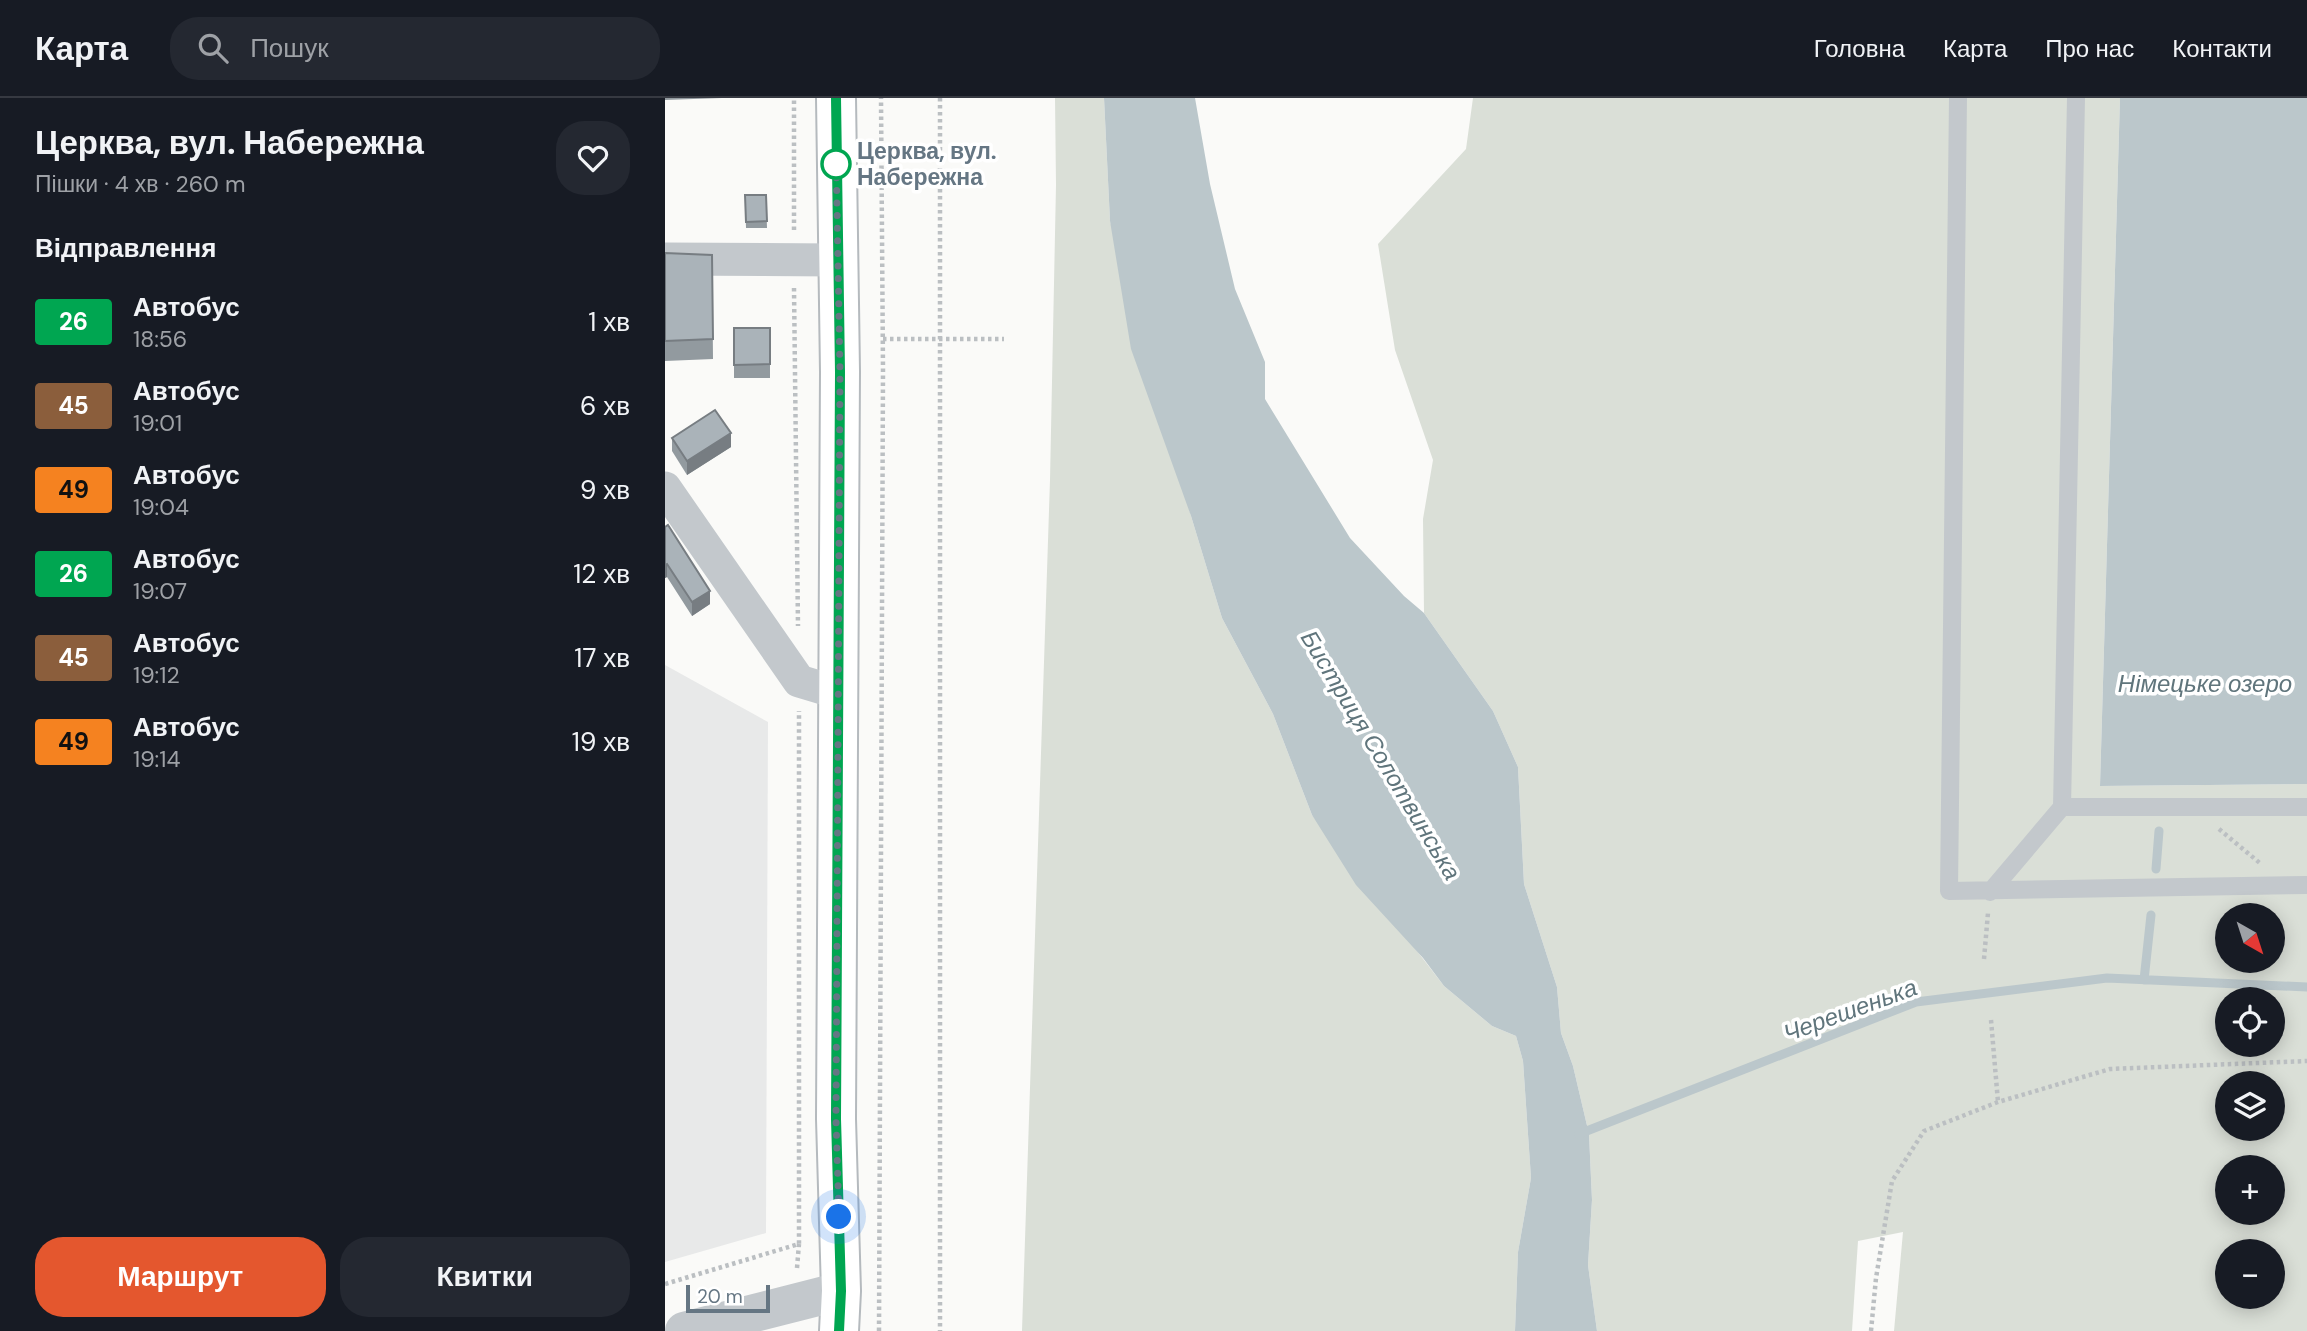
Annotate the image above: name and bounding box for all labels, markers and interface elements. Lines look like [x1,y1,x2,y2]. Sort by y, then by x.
search box [170,17,660,80]
text: Карта [35,27,128,70]
icon: search [194,29,232,67]
text: Пошук [250,31,329,65]
text: Головна [1814,33,1905,64]
text: Карта [1943,33,2007,64]
text: Про нас [2045,33,2134,64]
text: Контакти [2172,33,2272,64]
text: Церква, вул. Набережна [35,121,424,164]
button: heart [556,121,630,195]
place label: Церква, вул. Набережна [857,136,997,192]
marker: Церква, вул. Набережна [821,149,851,179]
text: Пішки · 4 хв · 260 m [35,169,245,199]
text: Відправлення [35,231,216,265]
text: Автобус [133,290,240,324]
text: 1 хв [588,305,630,339]
text: 26 [59,306,88,337]
text: 18:56 [133,324,187,354]
text: Автобус [133,374,240,408]
text: 6 хв [580,389,630,423]
text: 45 [58,390,89,421]
text: 19:01 [133,408,182,438]
text: Автобус [133,458,240,492]
text: 9 хв [580,473,630,507]
text: 49 [58,474,89,505]
text: 19:04 [133,492,189,522]
text: Автобус [133,542,240,576]
text: 12 хв [573,557,630,591]
text: 26 [59,558,88,589]
text: 19:07 [133,576,187,606]
water label: Бистриця Солотвинська [1294,624,1468,886]
text: Автобус [133,626,240,660]
text: 17 хв [574,641,630,675]
text: 45 [58,642,89,673]
text: 19:12 [133,660,180,690]
water label: Німецьке озеро [2118,668,2292,699]
text: Автобус [133,710,240,744]
text: 19 хв [572,725,630,759]
text: 49 [58,726,89,757]
text: 19:14 [133,744,180,774]
north arrow [2215,903,2285,973]
map controls [2215,903,2285,1309]
water label: Черешенька [1779,971,1921,1049]
button: locate [2215,987,2285,1057]
button: layers [2215,1071,2285,1141]
button: + [2215,1155,2285,1225]
your location [821,1199,856,1234]
button: Маршрут [35,1237,326,1317]
button: Квитки [340,1237,630,1317]
button: − [2215,1239,2285,1309]
scale bar [686,1282,770,1314]
text: 20 m [697,1284,743,1309]

